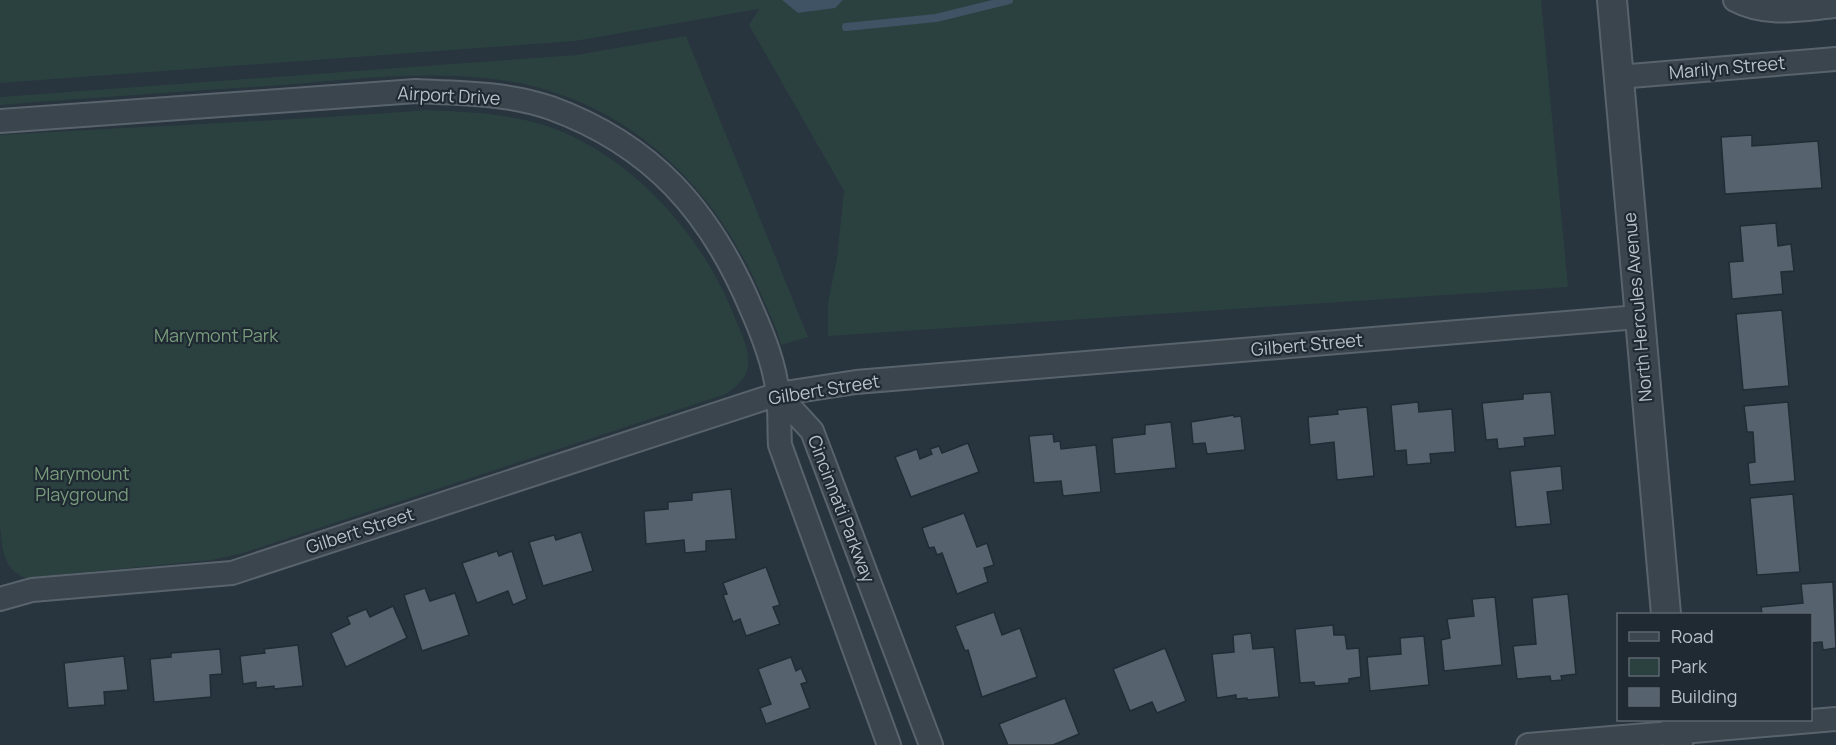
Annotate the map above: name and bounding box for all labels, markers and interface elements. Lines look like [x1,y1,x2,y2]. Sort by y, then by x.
street label: Marilyn Street [1668,50,1786,84]
street label: Airport Drive [397,80,501,110]
street label: North Hercules Avenue [1617,211,1657,403]
park label: Marymont Park [154,323,279,347]
street label: Gilbert Street [1250,327,1364,361]
street label: Gilbert Street [766,368,881,410]
street label: Cincinnati Parkway [803,431,881,586]
park label: Marymount Playground [34,461,130,506]
street label: Gilbert Street [303,501,417,559]
legend [1617,613,1812,721]
text: Road [1671,624,1714,648]
text: Park [1671,654,1708,678]
text: Building [1671,684,1737,708]

